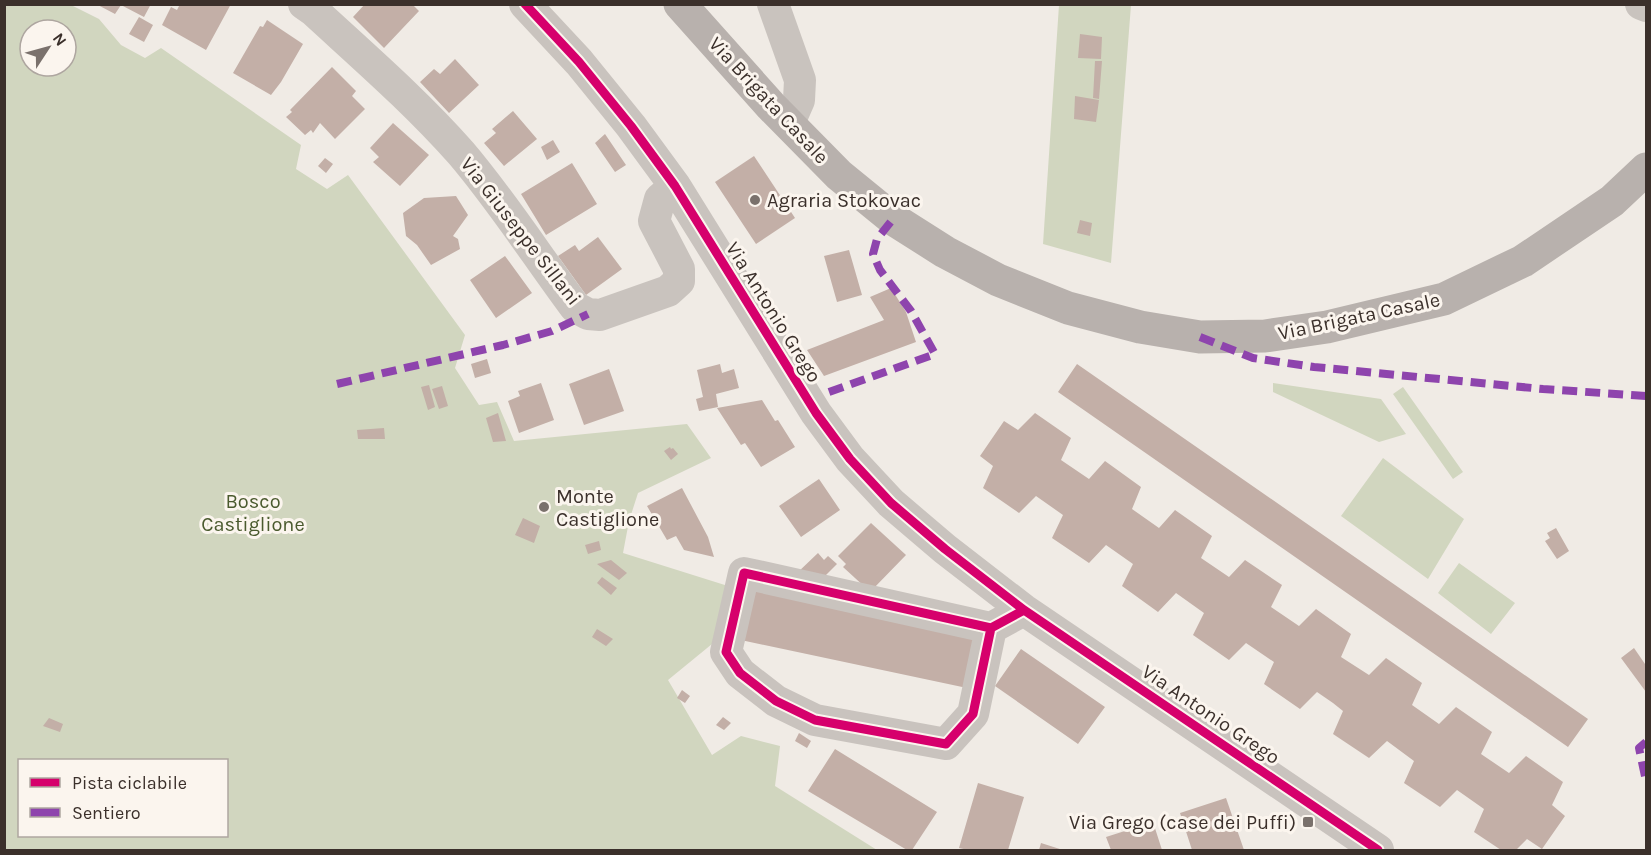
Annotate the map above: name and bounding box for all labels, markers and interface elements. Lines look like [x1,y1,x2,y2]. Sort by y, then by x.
north arrow [18,18,78,78]
text: N [49,29,71,50]
street label: Via Brigata Casale [704,32,833,168]
street label: Via Giuseppe Sillani [456,153,586,310]
place label: Agraria Stokovac [767,189,921,212]
marker: Agraria Stokovac [748,193,762,207]
street label: Via Antonio Grego [721,238,826,387]
street label: Via Brigata Casale [1276,288,1442,345]
place label: Monte Castiglione [556,485,659,531]
park label: Bosco Castiglione [201,490,305,536]
marker: Monte Castiglione [537,500,551,514]
street label: Via Antonio Grego [1137,660,1284,769]
legend [18,759,228,837]
text: Pista ciclabile [72,772,187,794]
text: Sentiero [72,802,141,824]
place label: Via Grego (case dei Puffi) [1069,811,1296,834]
marker: Via Grego (case dei Puffi) [1301,815,1315,829]

